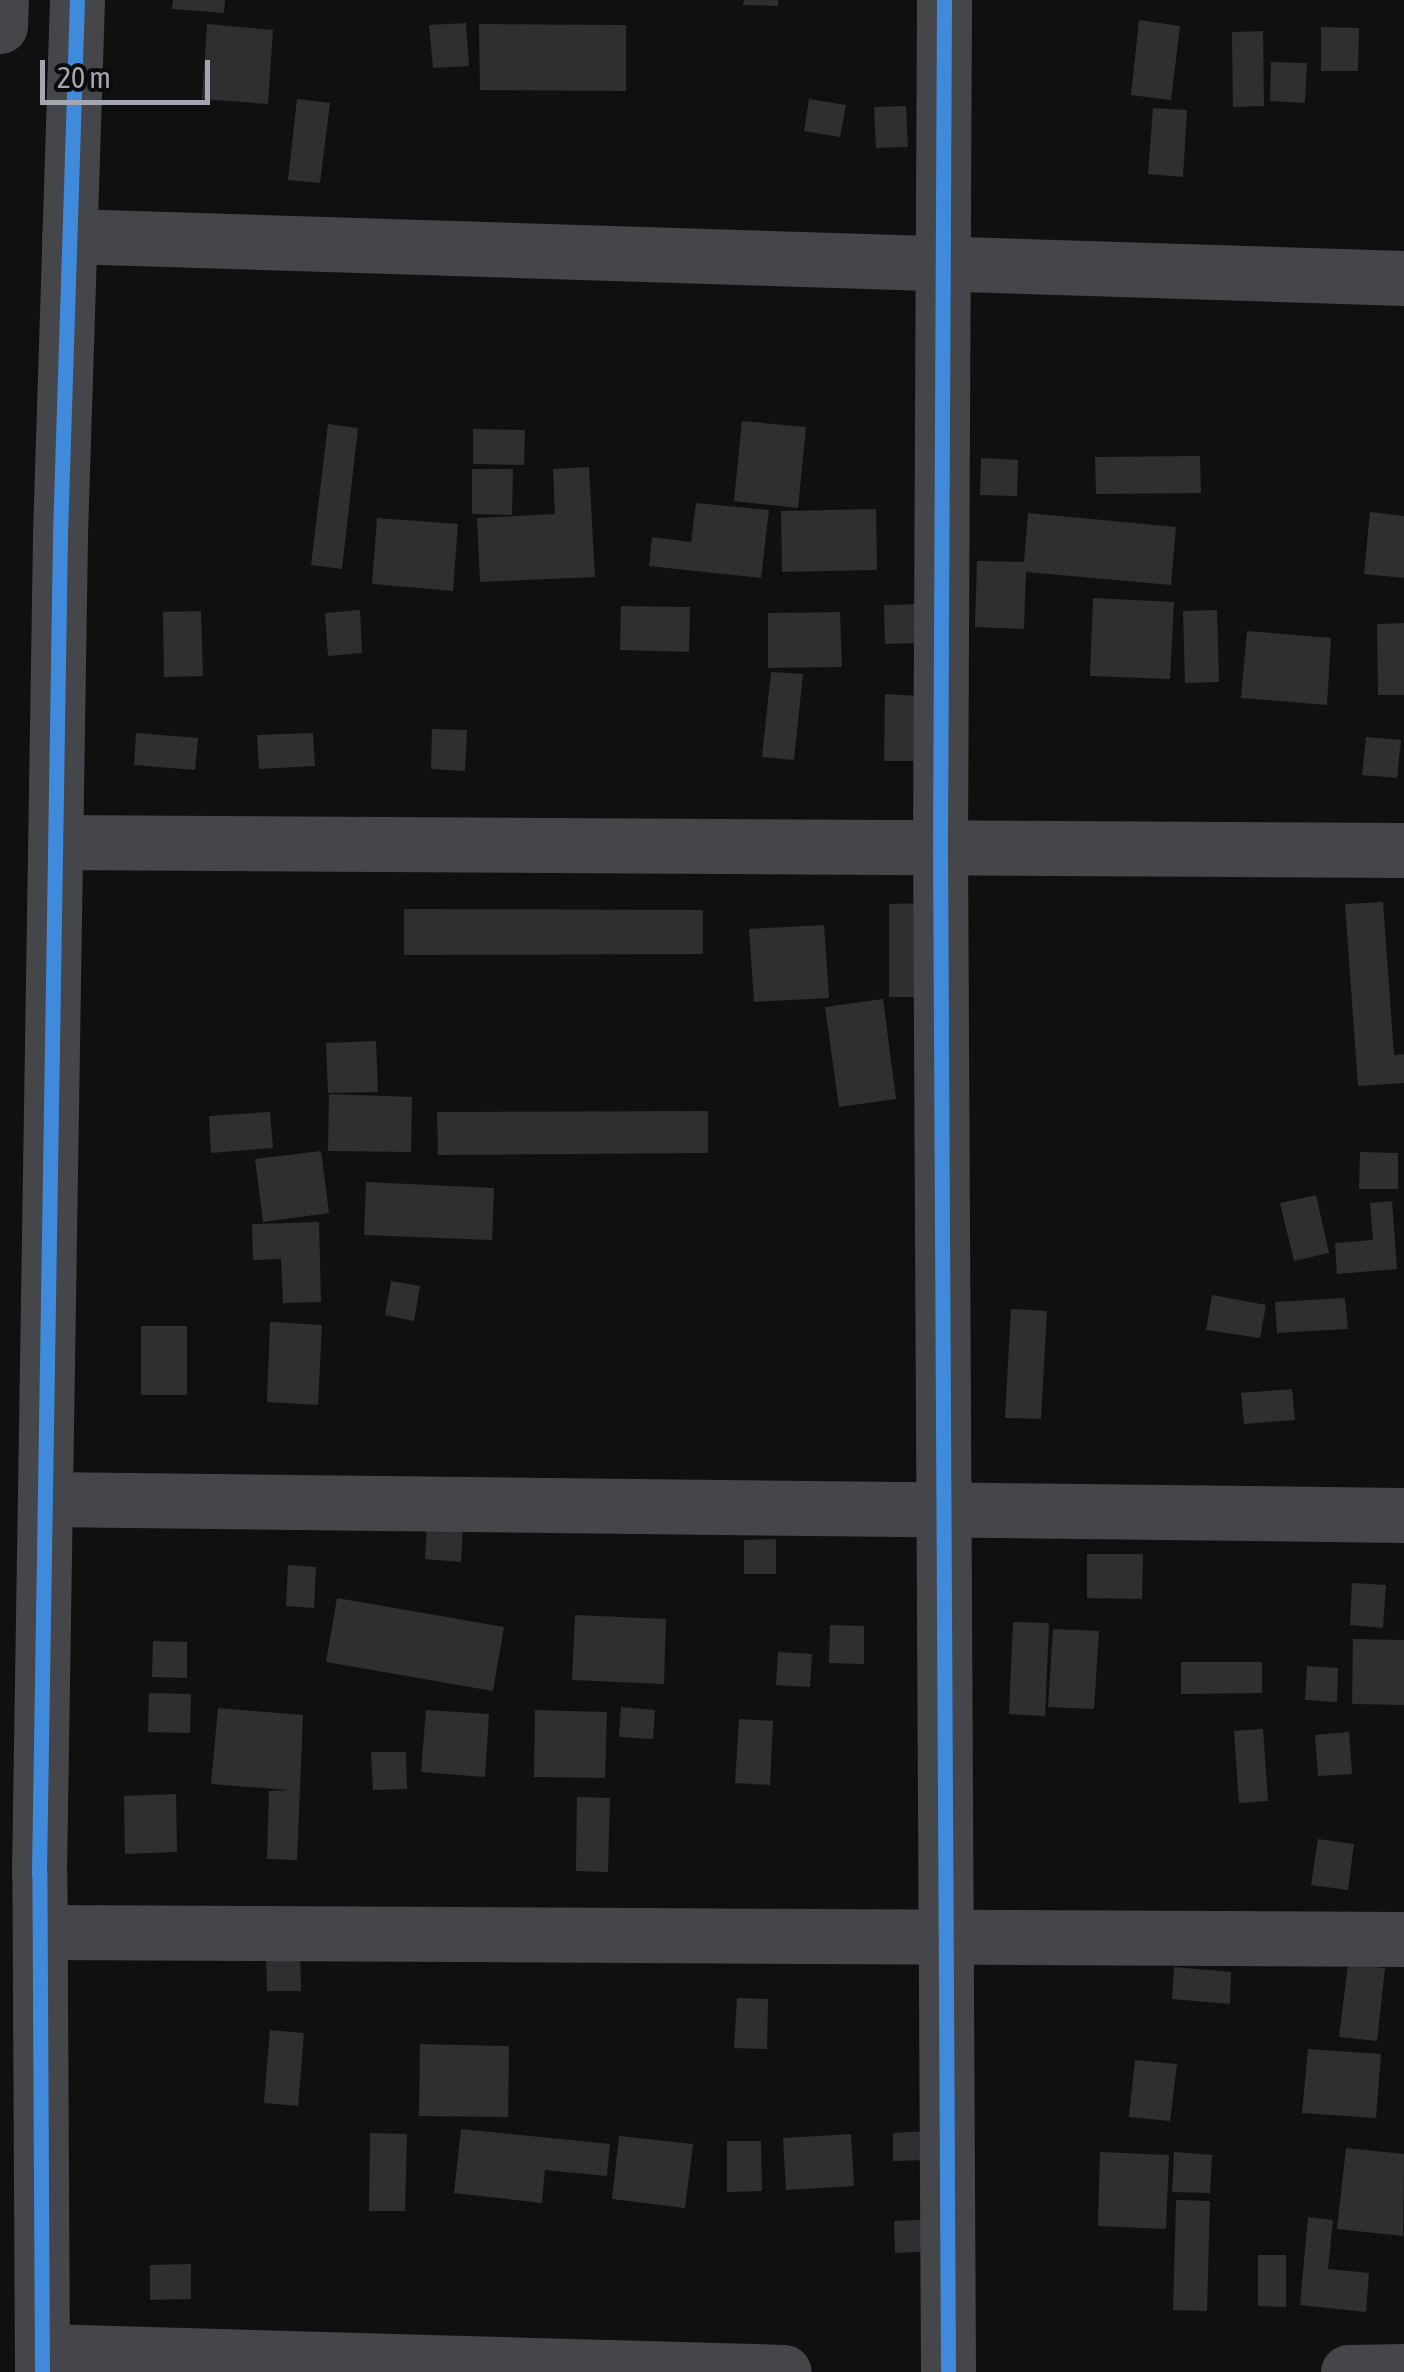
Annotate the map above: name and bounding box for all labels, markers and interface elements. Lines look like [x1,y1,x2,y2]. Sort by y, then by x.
scale bar [45,40,215,102]
text: 20 m [57,60,111,94]

